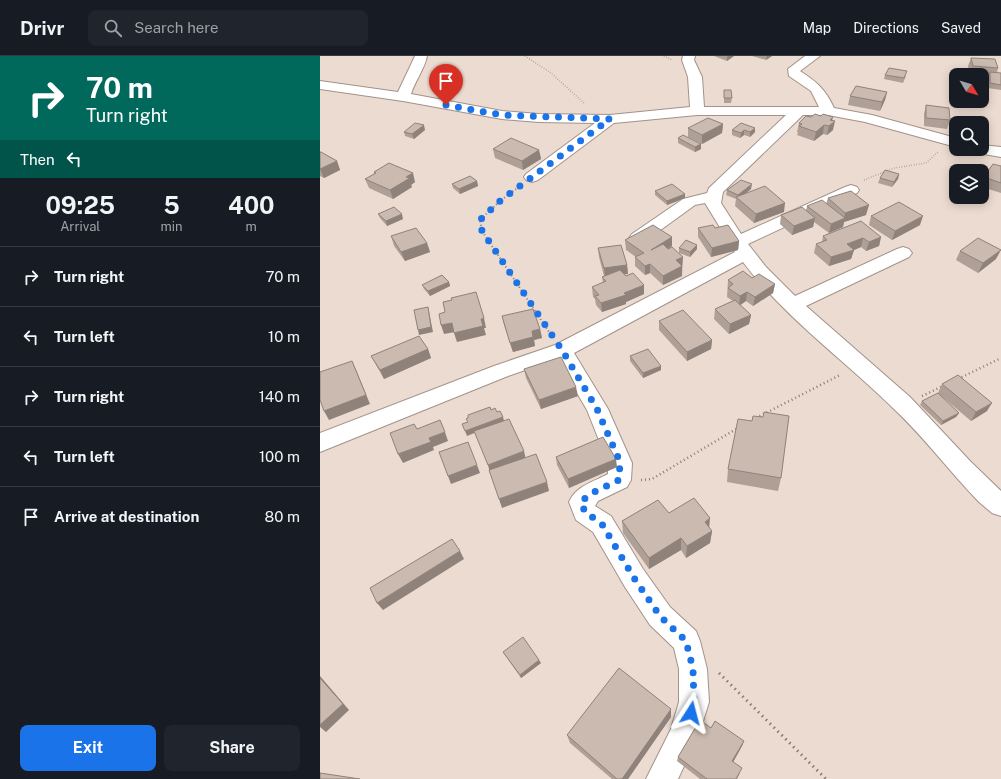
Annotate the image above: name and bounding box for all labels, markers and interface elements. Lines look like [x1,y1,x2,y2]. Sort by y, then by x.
search box [88,10,368,46]
text: Drivr [20,17,64,39]
icon: search [102,17,124,39]
text: Search here [134,19,219,36]
text: Map [803,20,831,36]
text: Directions [853,20,919,36]
text: Saved [941,20,981,36]
pin [429,64,463,105]
north arrow [949,68,989,108]
map controls [949,68,989,204]
icon: arrive [435,70,457,92]
text: 70 m [86,71,153,104]
icon: right [20,72,72,124]
text: Turn right [86,105,168,126]
button: search [949,116,989,156]
icon: left [63,148,85,170]
text: Then [20,151,55,168]
button: layers [949,164,989,204]
text: 09:25 [45,191,115,219]
text: 5 [163,191,180,219]
text: 400 [228,191,275,219]
text: Arrival [60,219,100,234]
text: min [160,219,183,234]
text: m [246,219,257,234]
icon: right [20,266,42,288]
text: Turn right [54,268,124,285]
text: 70 m [265,268,300,285]
icon: left [20,326,42,348]
text: Turn left [54,328,115,345]
text: 10 m [268,328,300,345]
icon: right [20,386,42,408]
text: Turn right [54,388,124,405]
text: 140 m [259,388,300,405]
icon: left [20,446,42,468]
text: Turn left [54,448,115,465]
text: 100 m [259,448,300,465]
icon: arrive [20,506,42,528]
text: Arrive at destination [54,508,199,525]
text: 80 m [265,508,300,525]
position arrow [670,692,712,734]
button: Exit [20,725,156,771]
button: Share [164,725,300,771]

